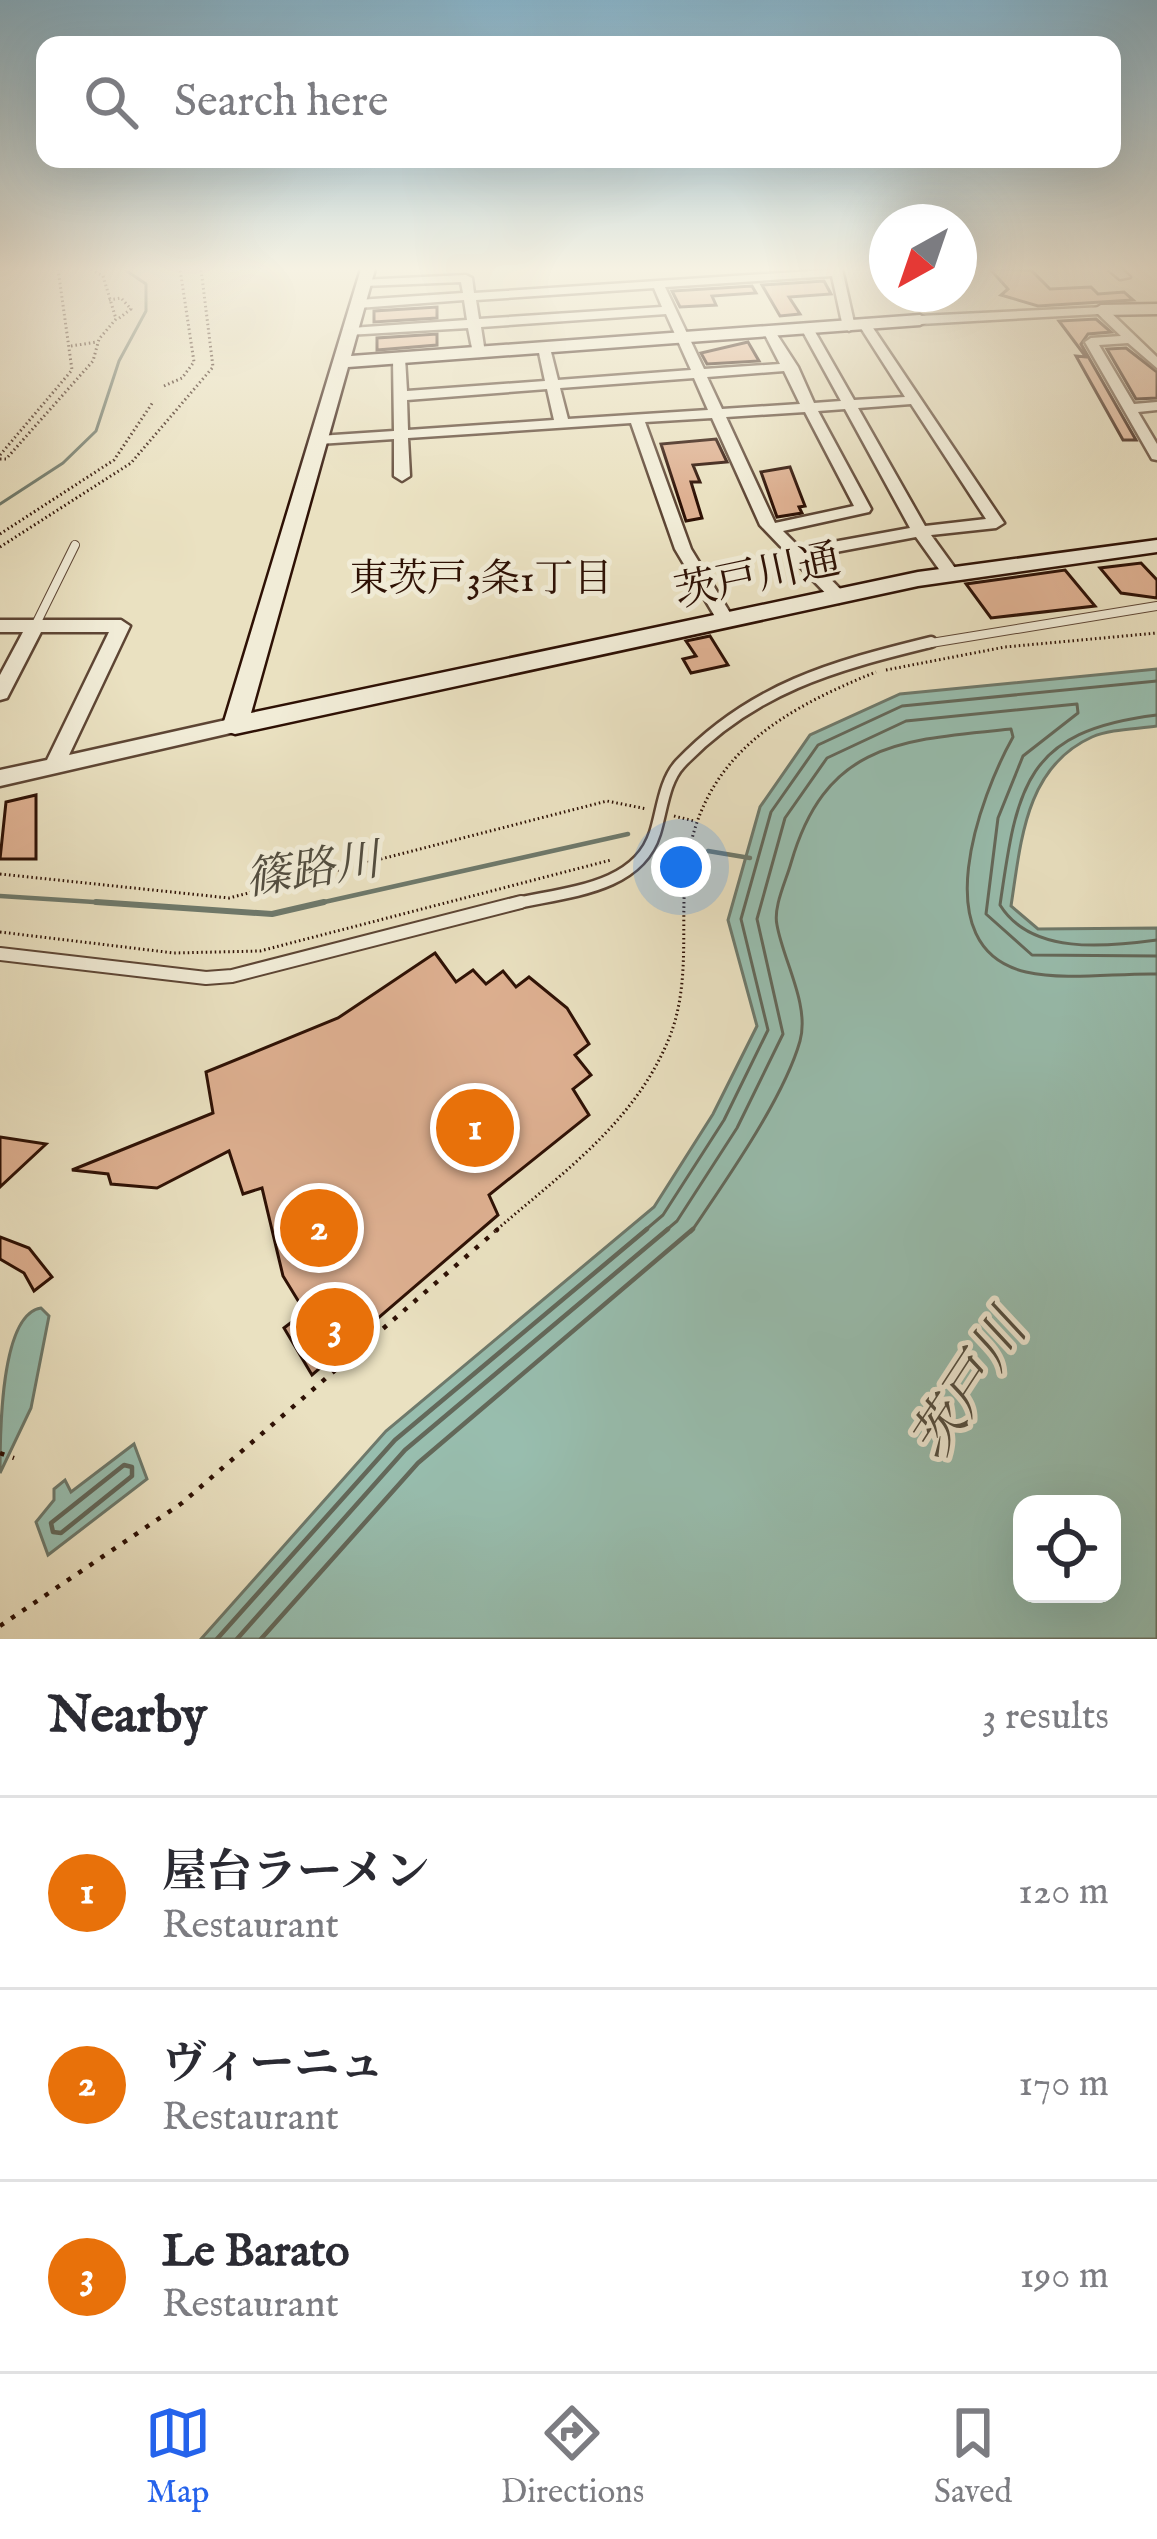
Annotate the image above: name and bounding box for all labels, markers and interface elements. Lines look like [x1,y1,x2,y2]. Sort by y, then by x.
search box [36,36,1121,168]
icon: search [78,69,144,135]
text: Search here [174,74,388,131]
north arrow [869,204,977,312]
street label: 茨戸川通 [670,534,845,621]
district label: 東茨戸3条1丁目 [349,556,613,605]
water label: 篠路川 [241,832,389,910]
your location [651,837,711,897]
pin: 1 [436,1083,514,1173]
pin: 2 [280,1183,358,1273]
pin: 3 [296,1282,374,1372]
water label: 茨戸川 [898,1297,1047,1474]
map controls [1013,1495,1121,1603]
button: locate [1013,1495,1121,1603]
text: Nearby [48,1685,207,1750]
text: 3 results [982,1693,1109,1742]
text: 屋台ラーメン [162,1845,430,1902]
text: 1 [80,1868,94,1917]
text: 120 m [1018,1868,1109,1917]
text: Restaurant [162,1902,339,1951]
text: ヴィーニュ [162,2037,384,2094]
text: 2 [78,2060,96,2109]
text: 170 m [1018,2060,1109,2109]
text: Restaurant [162,2094,339,2143]
text: Le Barato [162,2224,350,2281]
text: 3 [80,2252,94,2301]
text: 190 m [1020,2252,1109,2301]
text: Restaurant [162,2281,339,2330]
tab: Map [145,2400,211,2514]
tab: Directions [501,2400,644,2514]
tab: Saved [934,2400,1012,2514]

